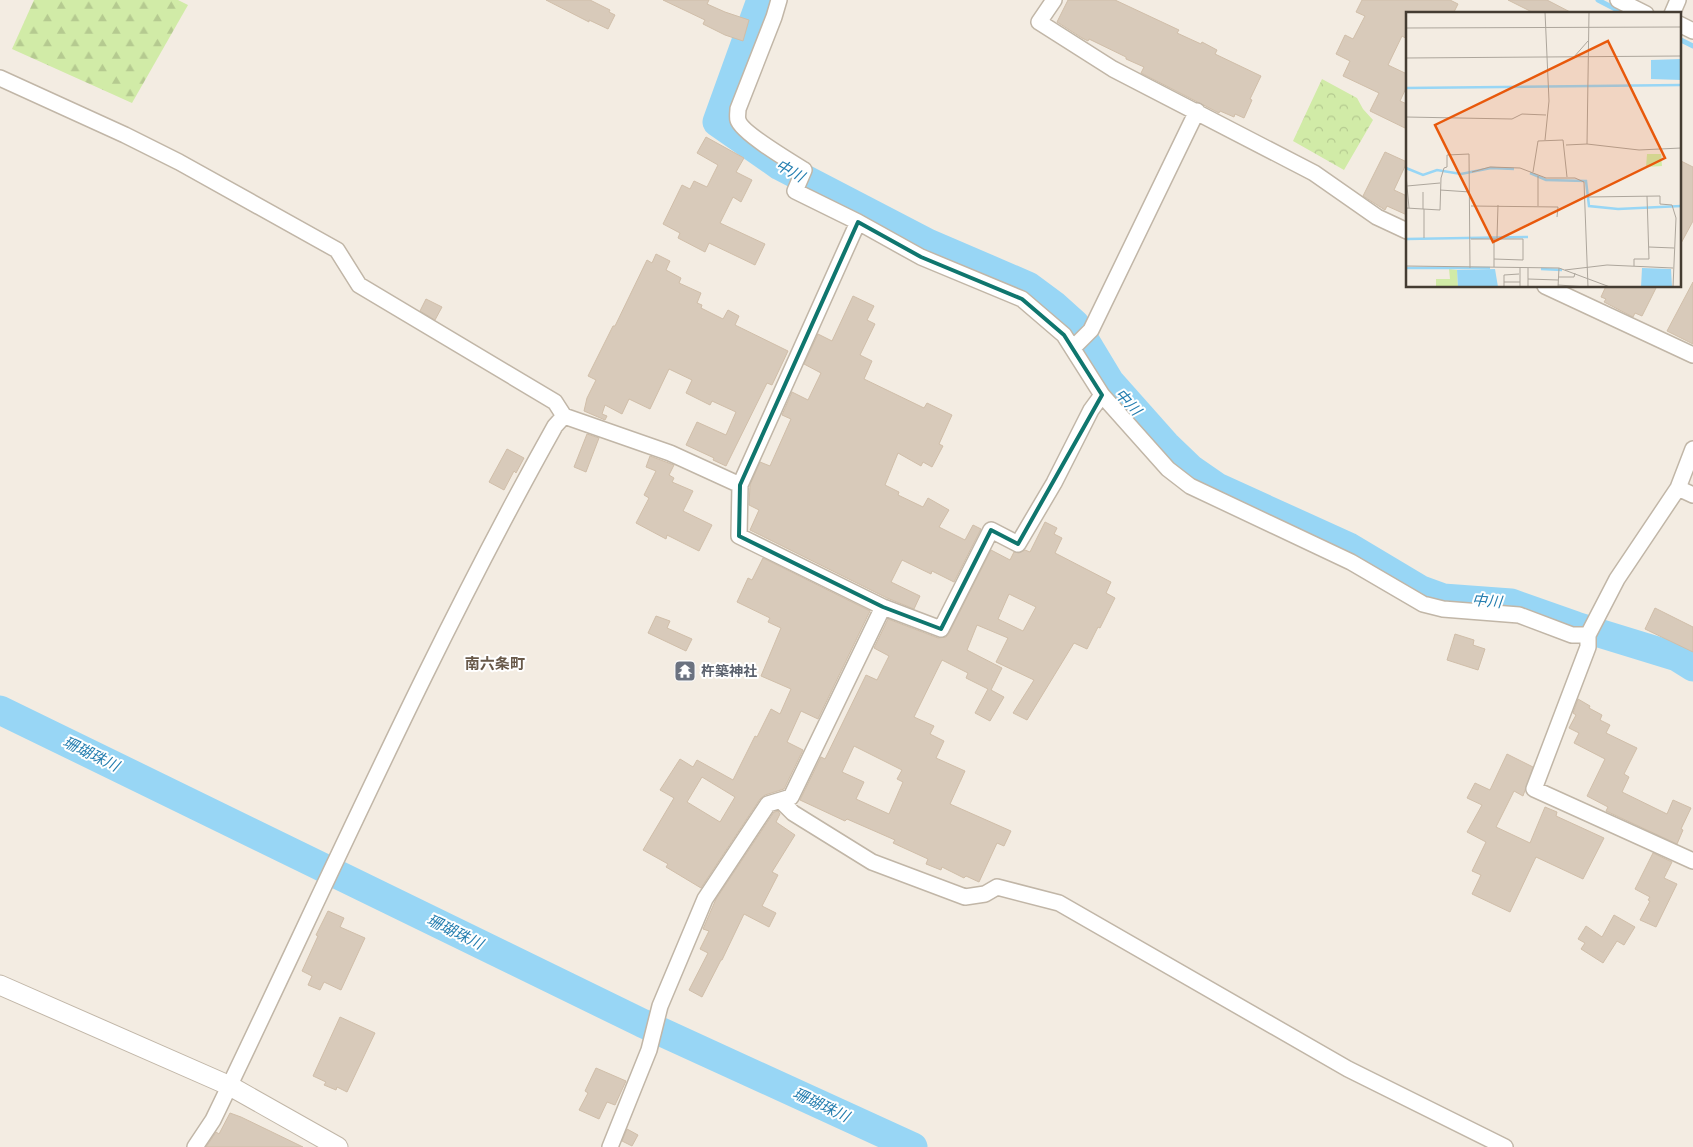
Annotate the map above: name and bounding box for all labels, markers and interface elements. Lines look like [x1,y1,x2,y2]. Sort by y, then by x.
inset map [1406,12,1680,288]
water label: 中川 [772,153,811,189]
water label: 中川 [1110,383,1148,422]
water label: 中川 [1471,588,1505,613]
district label: 南六条町 [465,652,525,675]
temple icon: 杵築神社 [673,659,697,683]
place label: 杵築神社 [701,660,757,681]
water label: 珊瑚珠川 [59,730,125,778]
water label: 珊瑚珠川 [423,908,489,956]
water label: 珊瑚珠川 [789,1081,855,1128]

